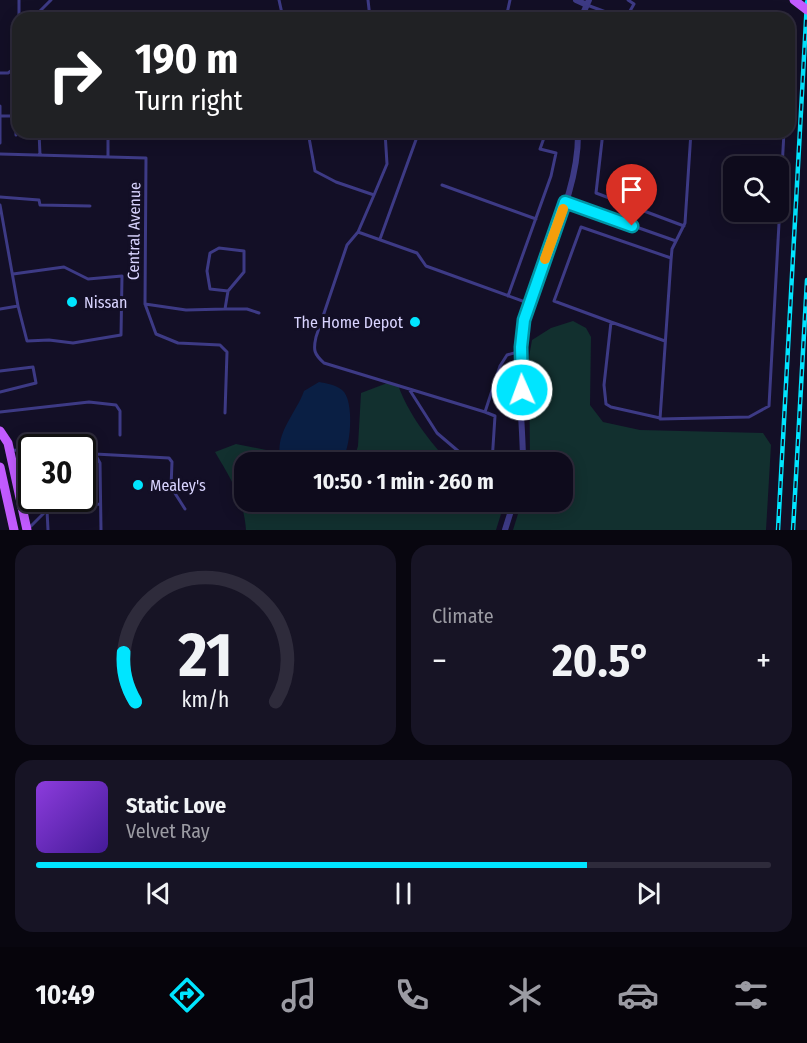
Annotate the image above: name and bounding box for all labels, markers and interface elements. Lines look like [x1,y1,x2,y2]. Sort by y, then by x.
text: 190 m [135,34,238,84]
icon: right [36,36,114,114]
text: Turn right [135,85,243,117]
map controls [723,156,789,222]
button: search [723,156,789,222]
pin [606,164,657,226]
icon: arrive [615,173,648,206]
street label: Central Avenue [124,182,144,280]
place label: Nissan [84,293,127,312]
marker: Nissan [65,295,79,309]
place label: The Home Depot [294,313,404,332]
marker: The Home Depot [408,315,422,329]
position arrow [490,358,554,422]
speed limit sign: 30 [18,434,96,512]
text: 10:50 · 1 min · 260 m [313,468,494,495]
place label: Mealey's [150,476,206,495]
marker: Mealey's [131,478,145,492]
text: Climate [432,604,494,628]
text: 21 [177,618,233,693]
text: 20.5° [552,634,651,688]
text: − [432,641,447,681]
text: + [756,641,771,681]
text: km/h [182,687,229,713]
text: Static Love [126,792,226,819]
text: Velvet Ray [126,819,210,843]
icon: previous [142,877,175,910]
icon: pause [387,877,420,910]
icon: next [632,877,665,910]
icon: directions [166,974,208,1016]
icon: music [278,974,320,1016]
icon: phone [391,974,433,1016]
icon: climate [504,974,546,1016]
icon: car [617,974,659,1016]
icon: filters [730,974,772,1016]
text: 10:49 [35,979,95,1011]

